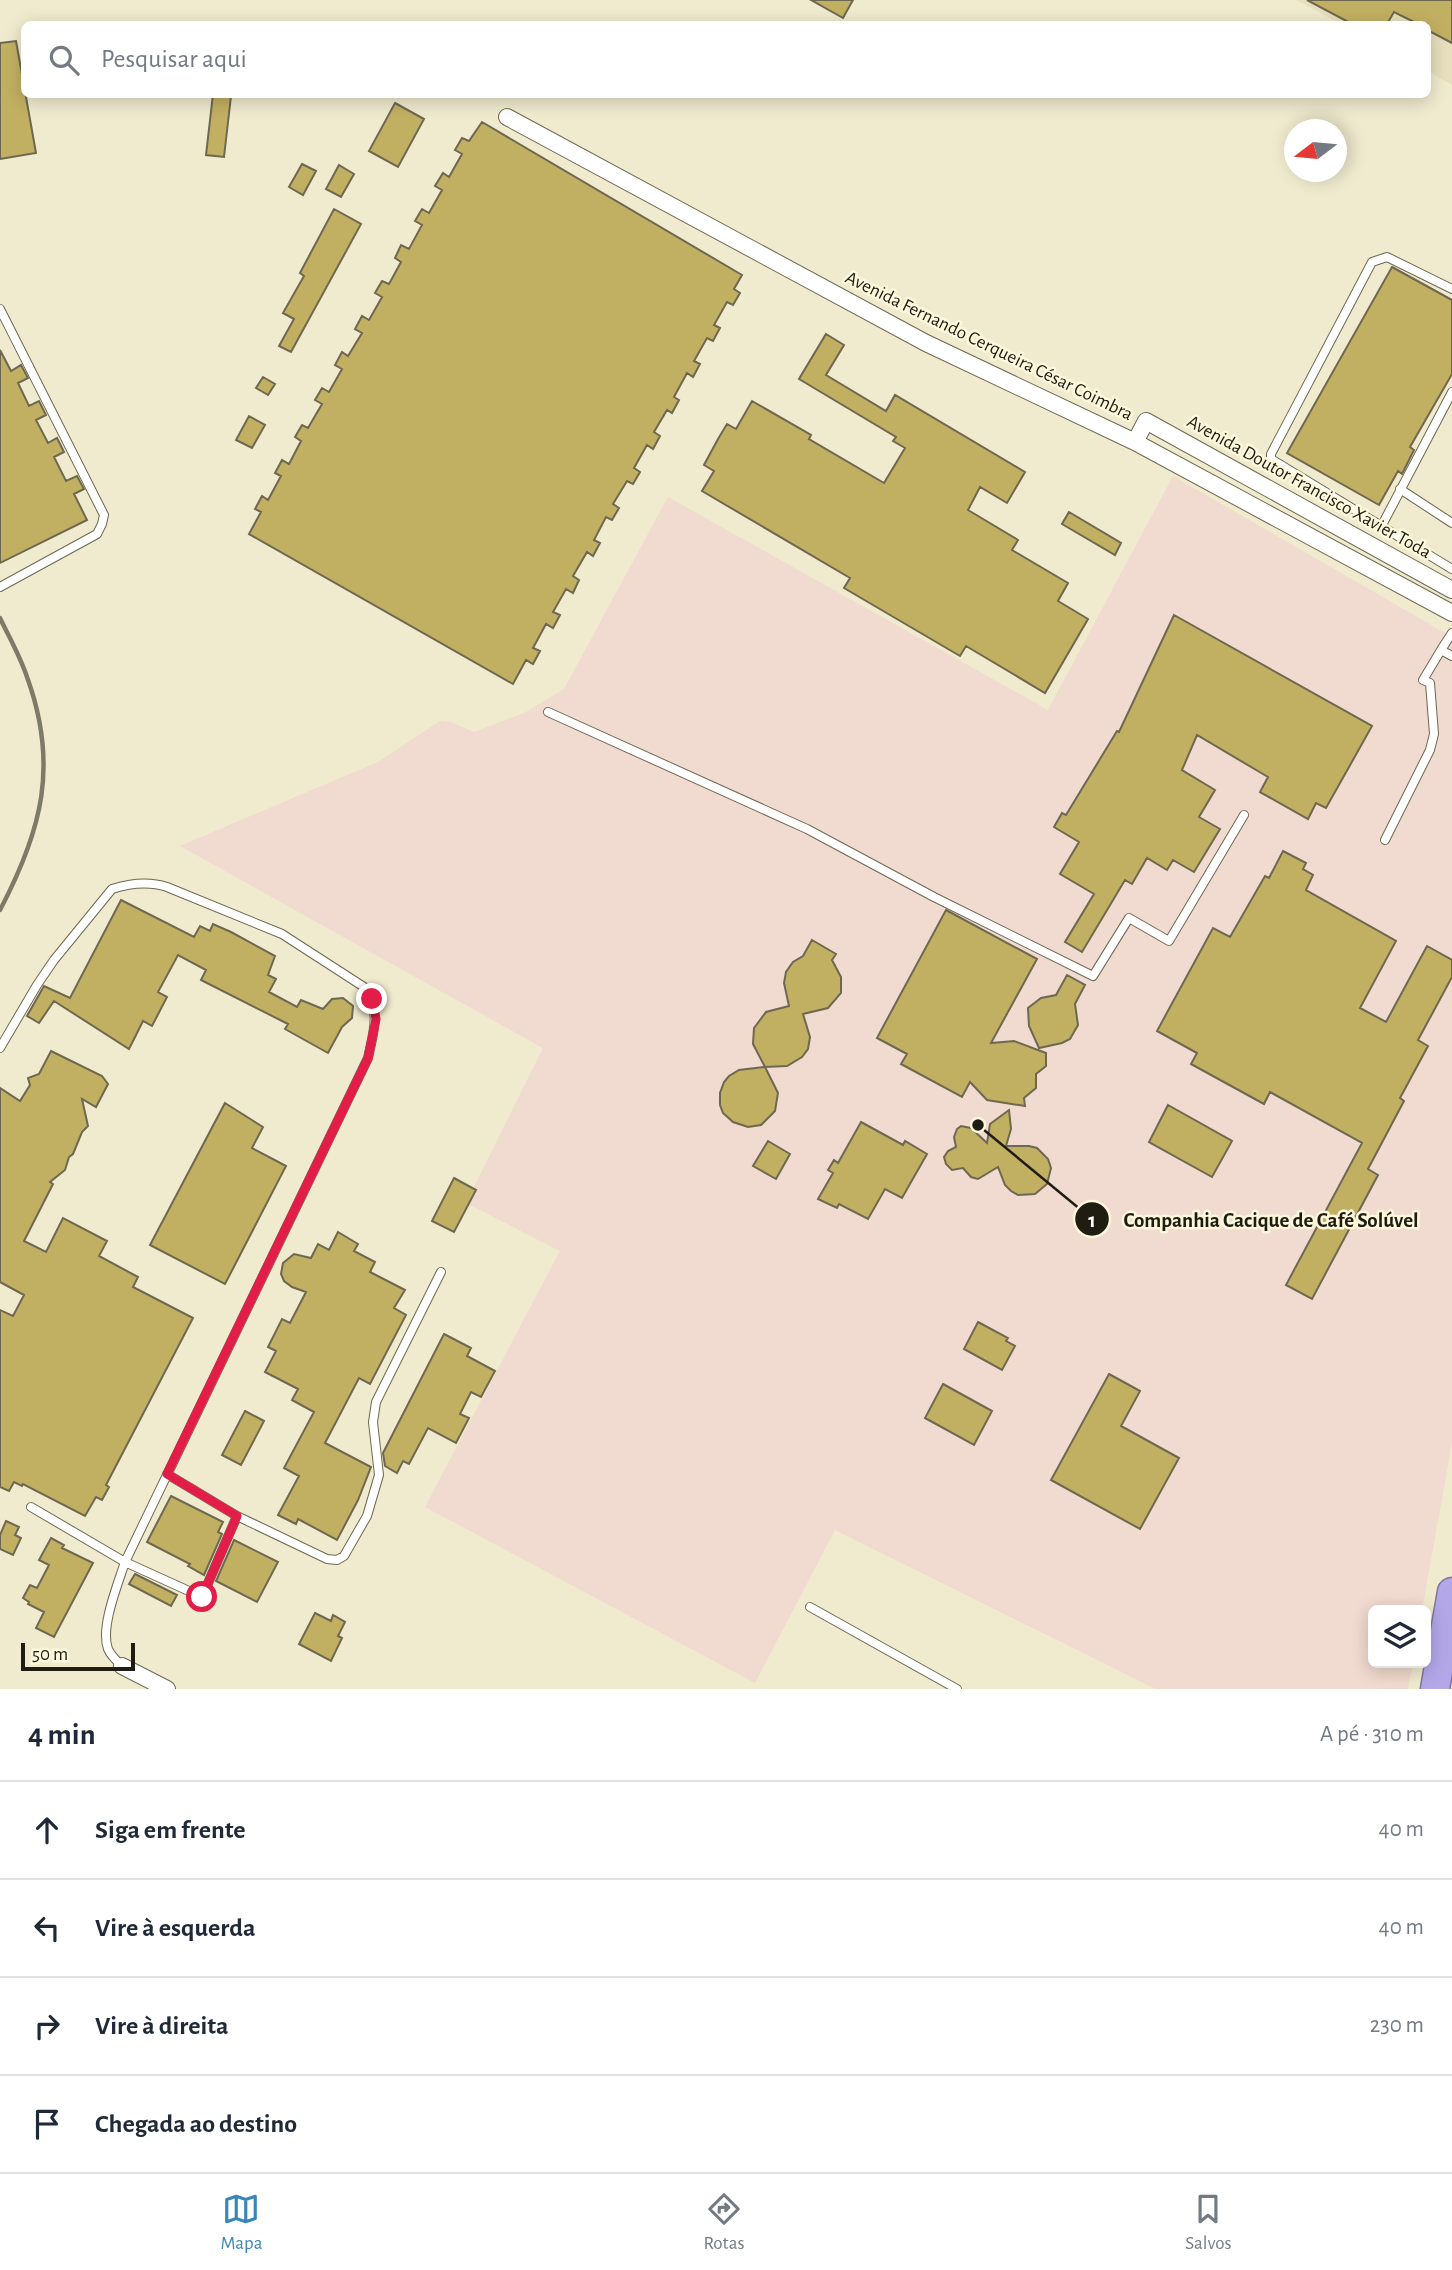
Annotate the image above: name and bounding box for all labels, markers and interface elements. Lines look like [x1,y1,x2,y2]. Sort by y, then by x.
search box [21,21,1431,98]
icon: search [45,41,83,79]
text: Pesquisar aqui [101,46,247,72]
north arrow [1284,119,1347,182]
street label: Avenida Fernando Cerqueira César Coimbra [842,268,1136,424]
street label: Avenida Doutor Francisco Xavier Toda [1184,412,1434,562]
route end [356,983,387,1014]
callout: Companhia Cacique de Café Solúvel [1074,1198,1432,1240]
text: 1 [1088,1210,1096,1231]
text: Companhia Cacique de Café Solúvel [1123,1210,1419,1231]
route start [186,1581,217,1612]
map controls [1368,1605,1431,1668]
button: layers [1368,1605,1431,1668]
scale bar [21,1640,135,1672]
text: 50 m [32,1645,68,1664]
text: 4 min [28,1720,96,1750]
text: A pé · 310 m [1320,1723,1424,1746]
icon: ahead [28,1811,66,1849]
text: Siga em frente [95,1817,246,1843]
text: 40 m [1379,1818,1424,1841]
icon: left [28,1909,66,1947]
text: Vire à esquerda [95,1915,256,1941]
text: 40 m [1379,1916,1424,1939]
icon: right [28,2007,66,2045]
text: Vire à direita [95,2013,229,2039]
text: 230 m [1370,2014,1424,2037]
icon: arrive [28,2105,66,2143]
text: Chegada ao destino [95,2111,297,2137]
tab: Mapa [220,2190,262,2255]
tab: Rotas [703,2190,744,2255]
tab: Salvos [1185,2190,1232,2255]

